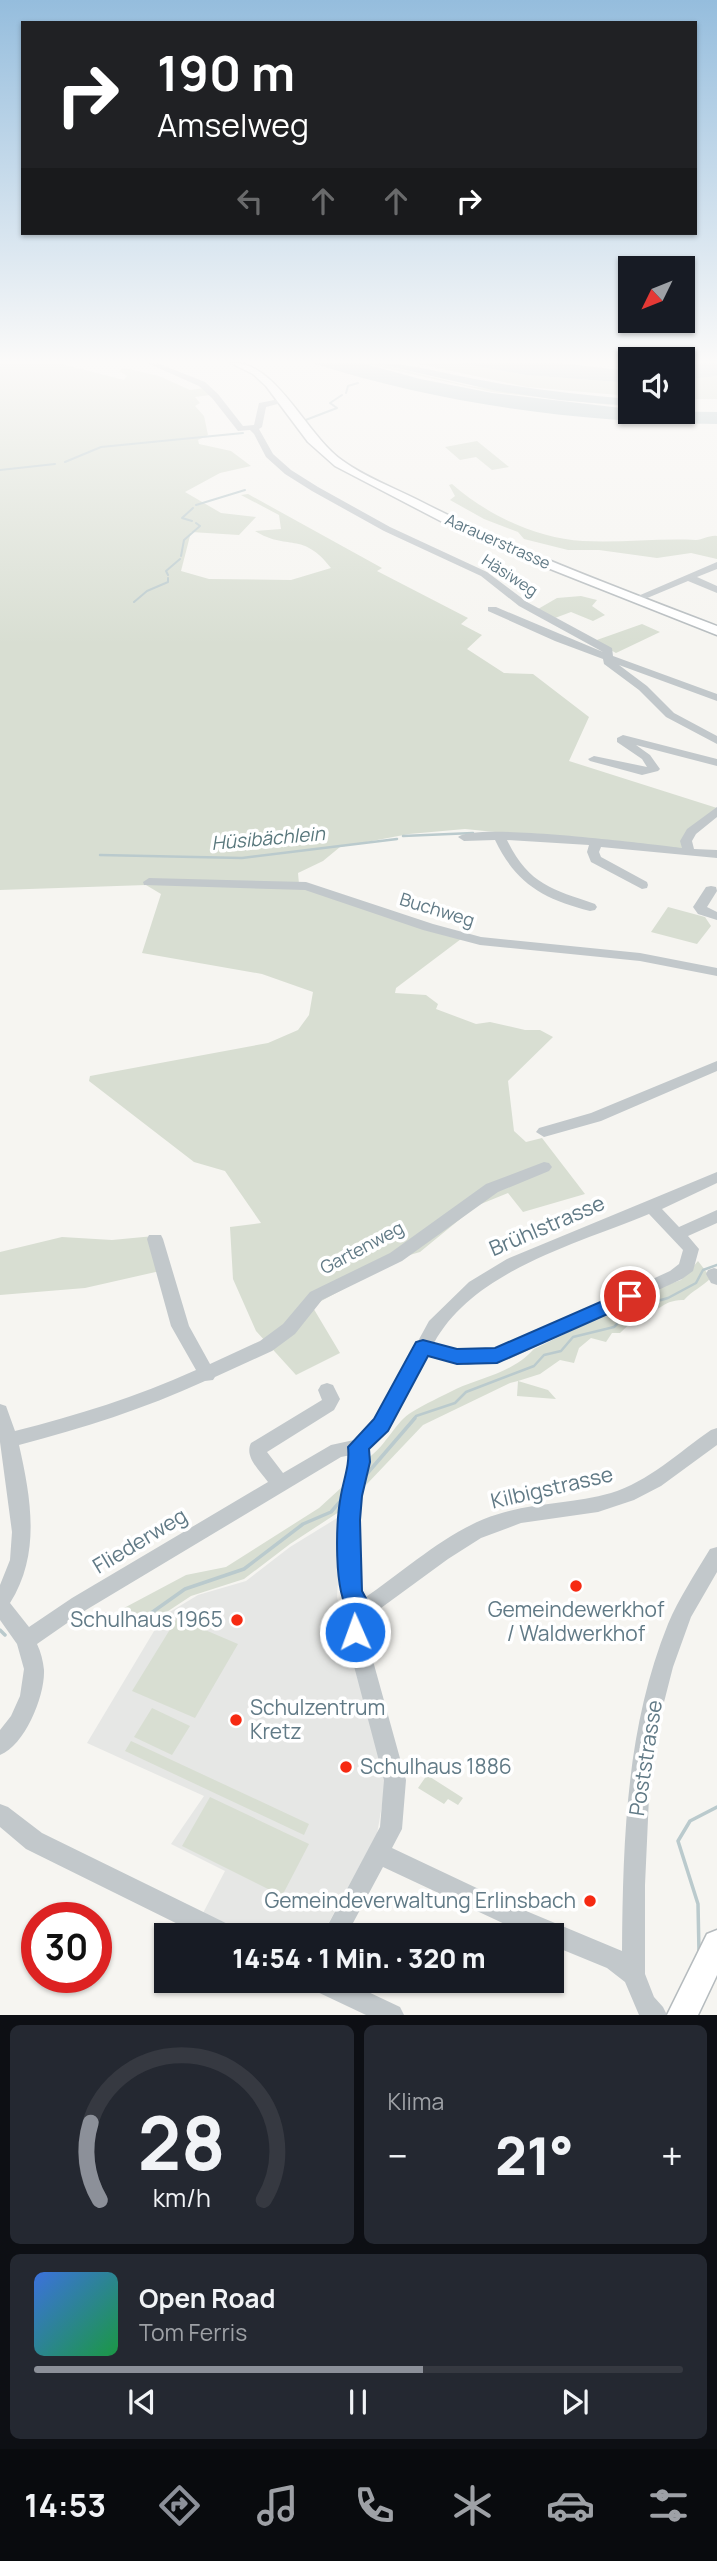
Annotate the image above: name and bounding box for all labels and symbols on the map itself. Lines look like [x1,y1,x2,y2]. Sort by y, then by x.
north arrow [618,256,695,332]
street label: Aarauerstrasse [442,508,554,574]
street label: Häsiweg [478,549,542,601]
water label: Hüsibächlein [210,820,326,856]
street label: Buchweg [397,886,478,932]
street label: Brühlstrasse [485,1188,609,1262]
street label: Gartenweg [315,1215,408,1279]
pin [600,1266,660,1326]
street label: Kilbigstrasse [488,1459,616,1515]
street label: Fliederweg [87,1501,192,1579]
marker: Gemeindewerkhof / Waldwerkhof [568,1578,584,1594]
position arrow [318,1595,392,1669]
place label: Gemeindewerkhof / Waldwerkhof [488,1595,665,1647]
place label: Schulhaus 1965 [70,1605,223,1633]
marker: Schulhaus 1965 [229,1612,245,1628]
place label: Schulzentrum Kretz [250,1693,385,1745]
street label: Poststrasse [622,1698,668,1818]
marker: Schulzentrum Kretz [228,1712,244,1728]
place label: Schulhaus 1886 [360,1752,512,1780]
marker: Schulhaus 1886 [338,1759,354,1775]
place label: Gemeindeverwaltung Erlinsbach [264,1886,576,1914]
marker: Gemeindeverwaltung Erlinsbach [582,1893,598,1909]
speed limit sign: 30 [21,1902,112,1993]

